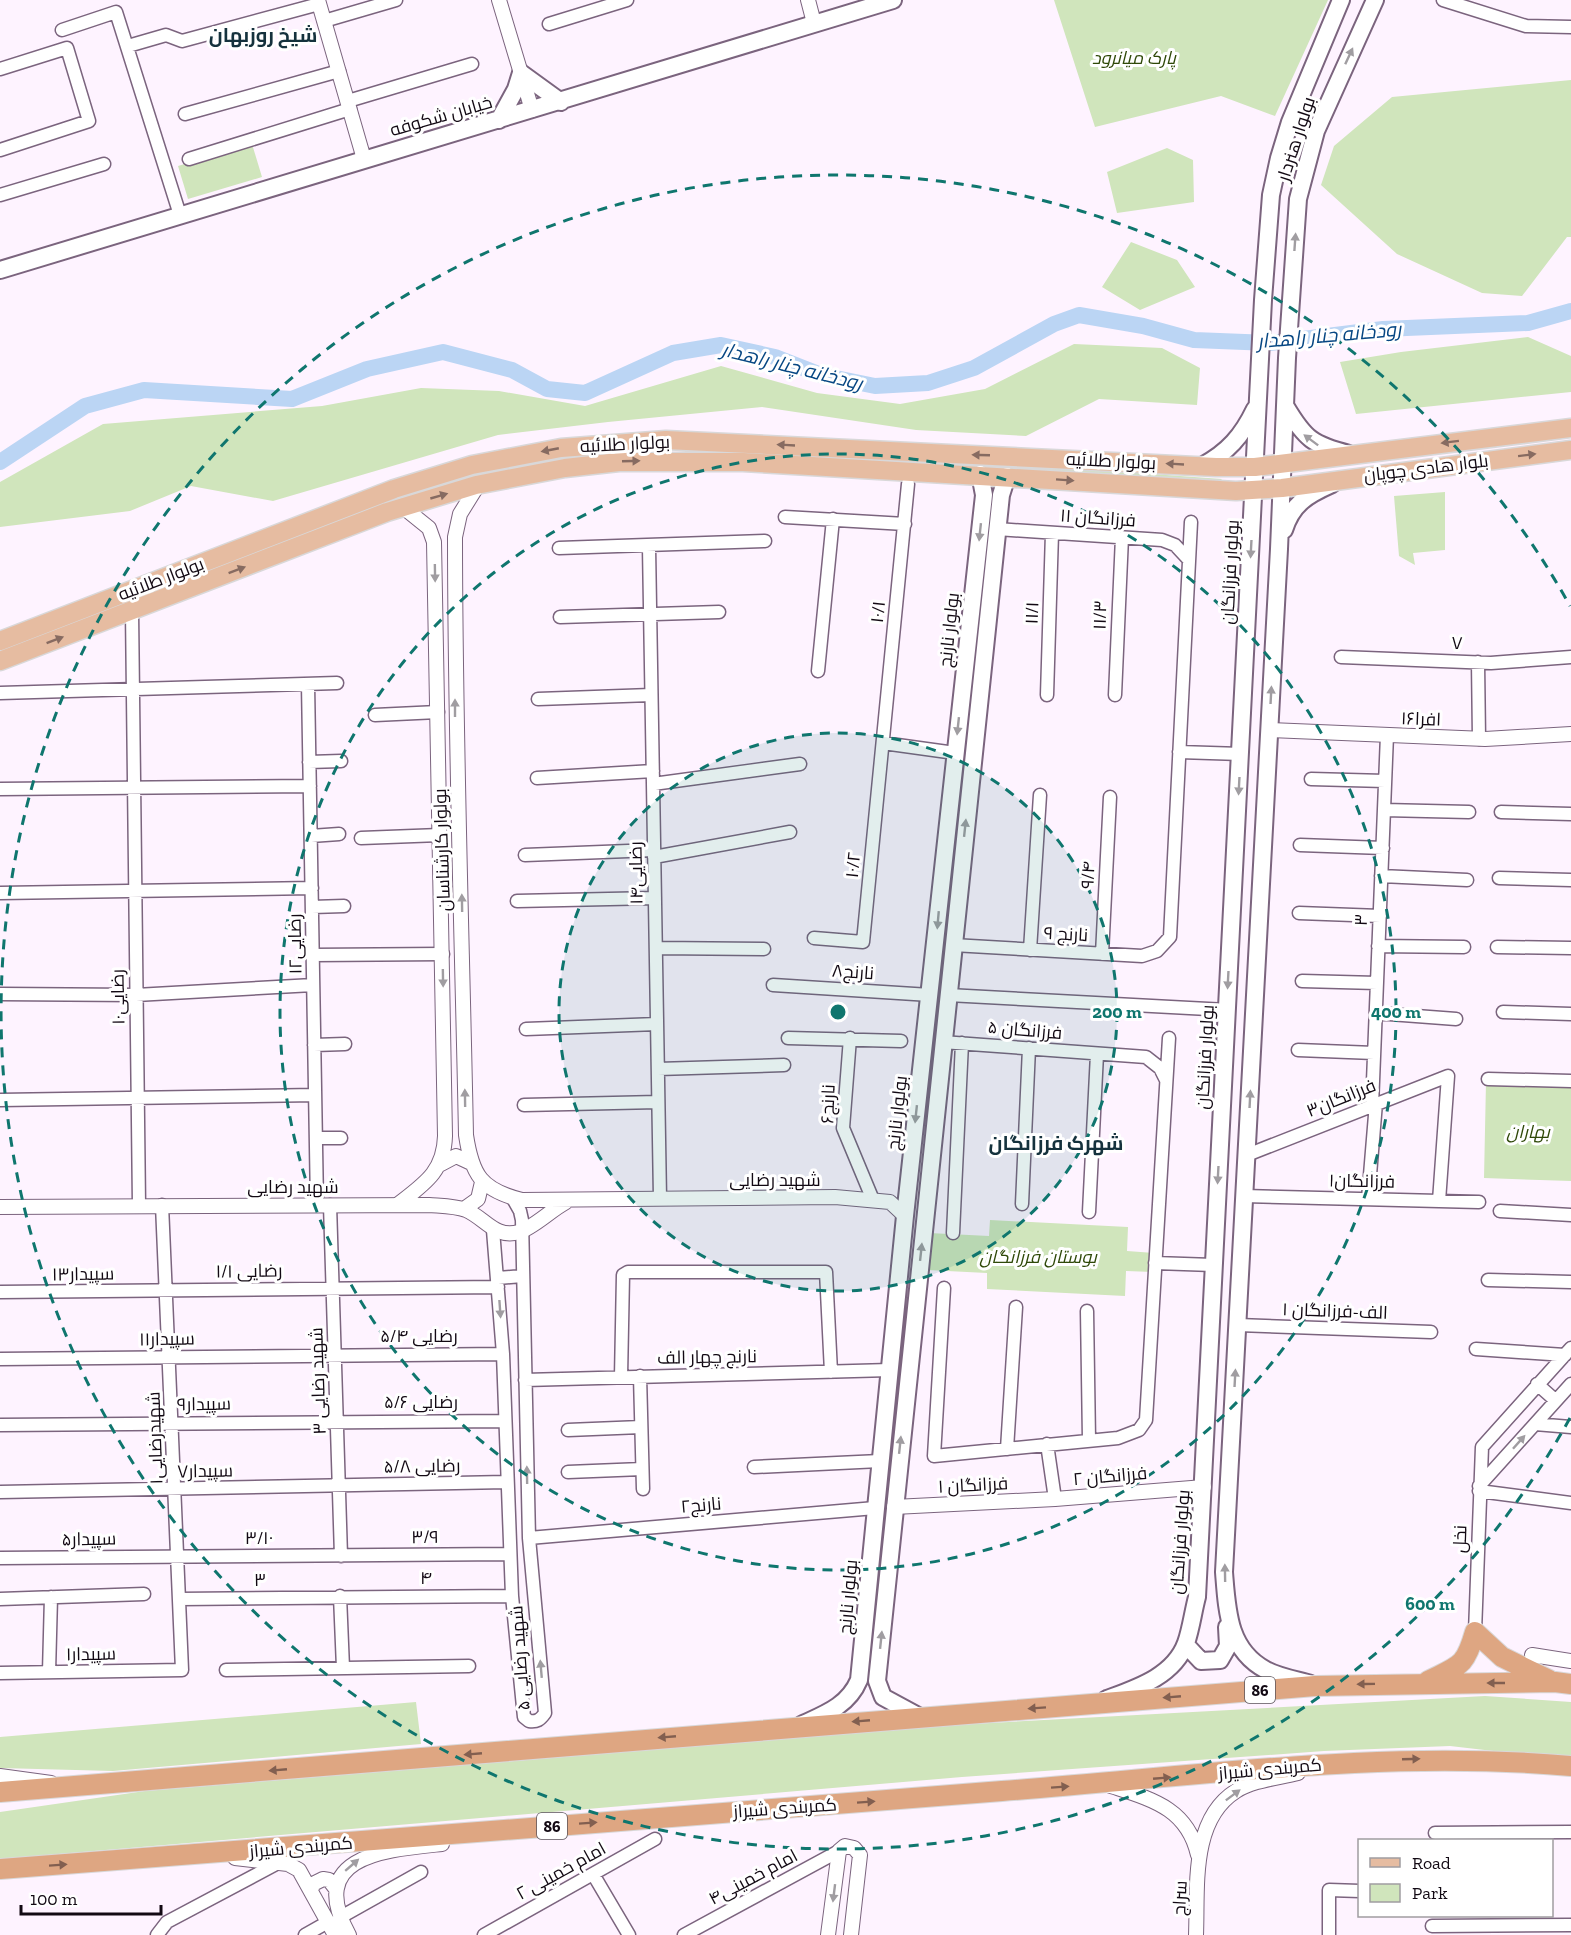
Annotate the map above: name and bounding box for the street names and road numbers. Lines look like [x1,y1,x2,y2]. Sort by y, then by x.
street label: خیابان شکوفه [387,91,495,141]
street label: بولوار هنردار [1272,94,1320,185]
street label: بولوار طلائیه [579,431,671,457]
street label: بولوار طلائیه [1065,448,1157,474]
street label: بلوار هادی چوپان [1362,449,1490,488]
street label: فرزانگان ۱۱ [1059,504,1137,532]
street label: بولوار فرزانگان [1216,519,1244,625]
street label: بولوار طلائیه [115,553,207,605]
street label: بولوار نارنج [934,591,965,669]
street label: ۱۰/۱ [866,600,890,624]
street label: ۱۱/۳ [1088,600,1112,630]
street label: ۱۱/۱ [1021,601,1043,625]
street label: ۷ [1451,632,1463,654]
street label: ۱۶افرا [1401,707,1441,731]
street label: بولوار کارشناسان [429,788,455,912]
street label: رضایی۱۴ [624,841,648,905]
street label: ۱۰/۲ [841,851,865,879]
street label: ۹/۴ [1076,861,1100,889]
street label: رضایی۱۲ [283,914,307,974]
street label: ۳ [1350,914,1372,926]
street label: نارنج ۹ [1043,922,1089,947]
street label: نارنج۸ [831,960,875,985]
street label: رضایی۱۰ [107,969,129,1025]
street label: بولوار فرزانگان [1191,1004,1219,1110]
street label: فرزانگان ۵ [987,1016,1063,1044]
street label: بولوار نارنج [882,1074,913,1152]
street label: فرزانگان۳ [1303,1074,1379,1122]
street label: نارنج۶ [816,1084,841,1124]
street label: شهید رضایی [729,1169,821,1191]
street label: فرزانگان۱ [1329,1169,1395,1193]
street label: شهید رضایی [247,1176,339,1198]
street label: رضایی ۱/۱ [215,1259,283,1283]
street label: سپیدار۱۳ [52,1262,114,1286]
street label: ۱ الف-فرزانگان [1282,1298,1388,1324]
street label: رضایی ۵/۴ [380,1325,458,1347]
street label: شهید رضایی ۳ [305,1327,331,1435]
street label: سپیدار۱۱ [139,1328,195,1350]
street label: نارنج چهار الف [657,1345,757,1370]
street label: شهیدرضایی۱ [142,1391,168,1485]
street label: رضایی ۵/۶ [384,1391,458,1413]
street label: سپیدار۹ [177,1393,231,1415]
street label: رضایی ۵/۸ [383,1454,461,1478]
street label: سپیدار۷ [177,1460,233,1482]
street label: فرزانگان ۲ [1072,1462,1148,1490]
street label: فرزانگان ۱ [937,1472,1009,1498]
street label: بولوار فرزانگان [1165,1489,1195,1595]
street label: نارنج۲ [680,1492,722,1519]
street label: نخل [1449,1524,1471,1554]
street label: ۳/۹ [411,1526,439,1548]
street label: ۳/۱۰ [245,1527,273,1549]
street label: سپیدار۵ [62,1528,116,1550]
street label: بولوار نارنج [834,1559,863,1635]
street label: ۴ [420,1567,432,1589]
street label: ۳ [254,1569,266,1591]
street label: شهید رضایی ۵ [505,1605,535,1711]
street label: سپیدار۱ [66,1643,116,1665]
road number: 86 [1245,1677,1275,1703]
street label: کمربندی شیراز [1216,1754,1323,1785]
street label: کمربندی شیراز [731,1793,838,1823]
road number: 86 [537,1813,567,1839]
street label: کمربندی شیراز [247,1832,354,1863]
street label: امام خمینی ۲ [512,1837,610,1906]
street label: امام خمینی۴ [705,1844,802,1911]
street label: سراج [1168,1880,1193,1916]

